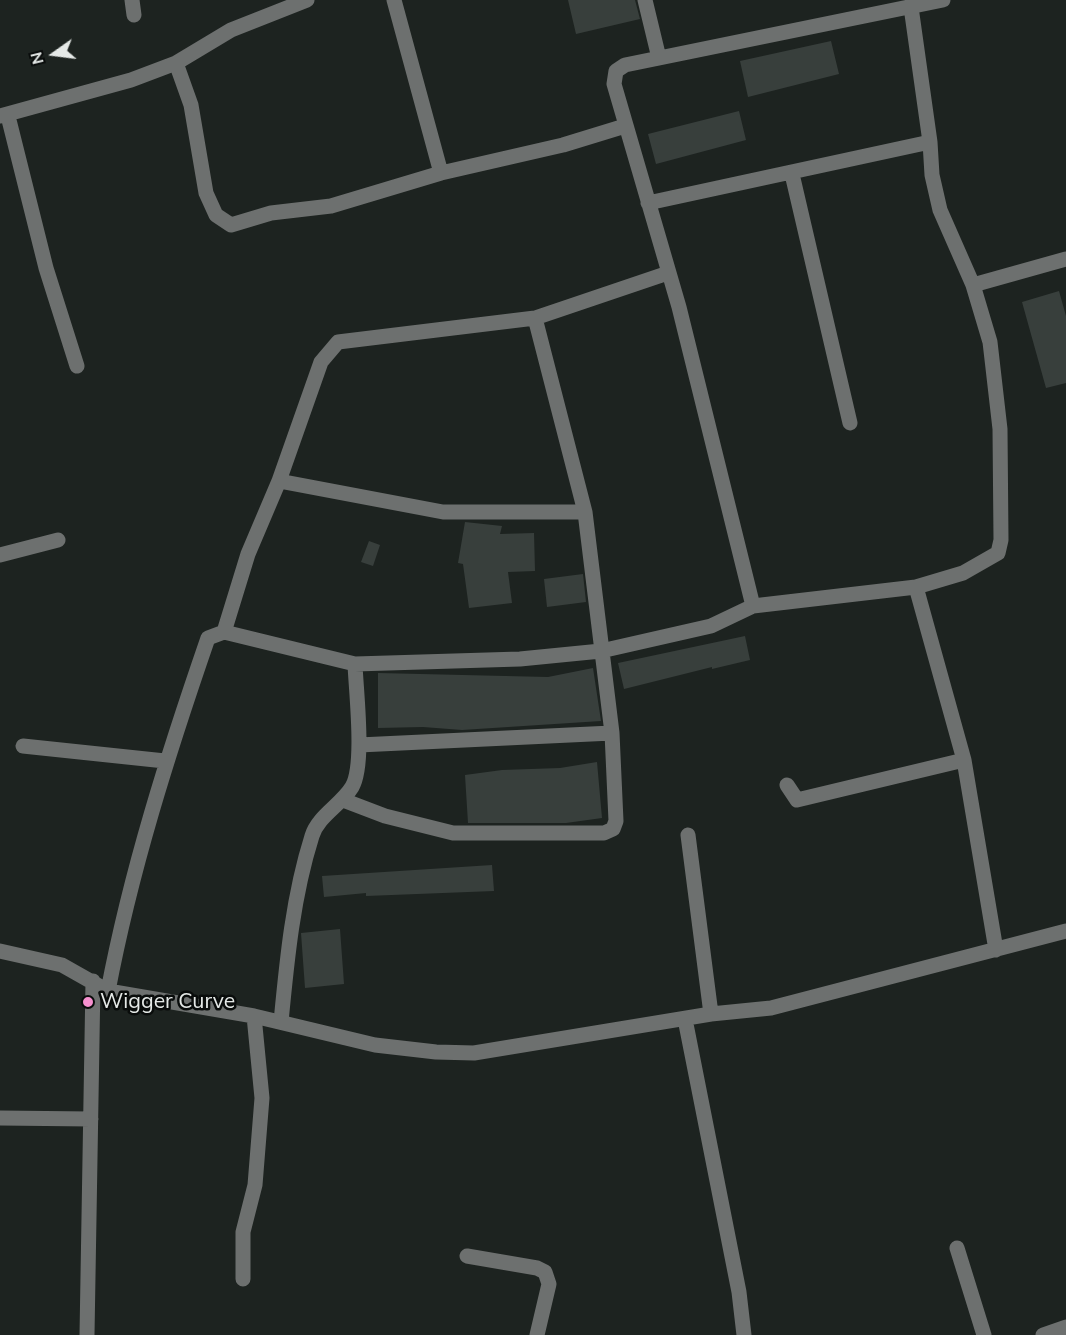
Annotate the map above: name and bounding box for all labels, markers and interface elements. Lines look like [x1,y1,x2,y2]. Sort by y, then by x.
north arrow [24,24,84,84]
text: N [25,50,48,67]
place label: Wigger Curve [100,989,235,1015]
marker: Wigger Curve [81,995,95,1009]

